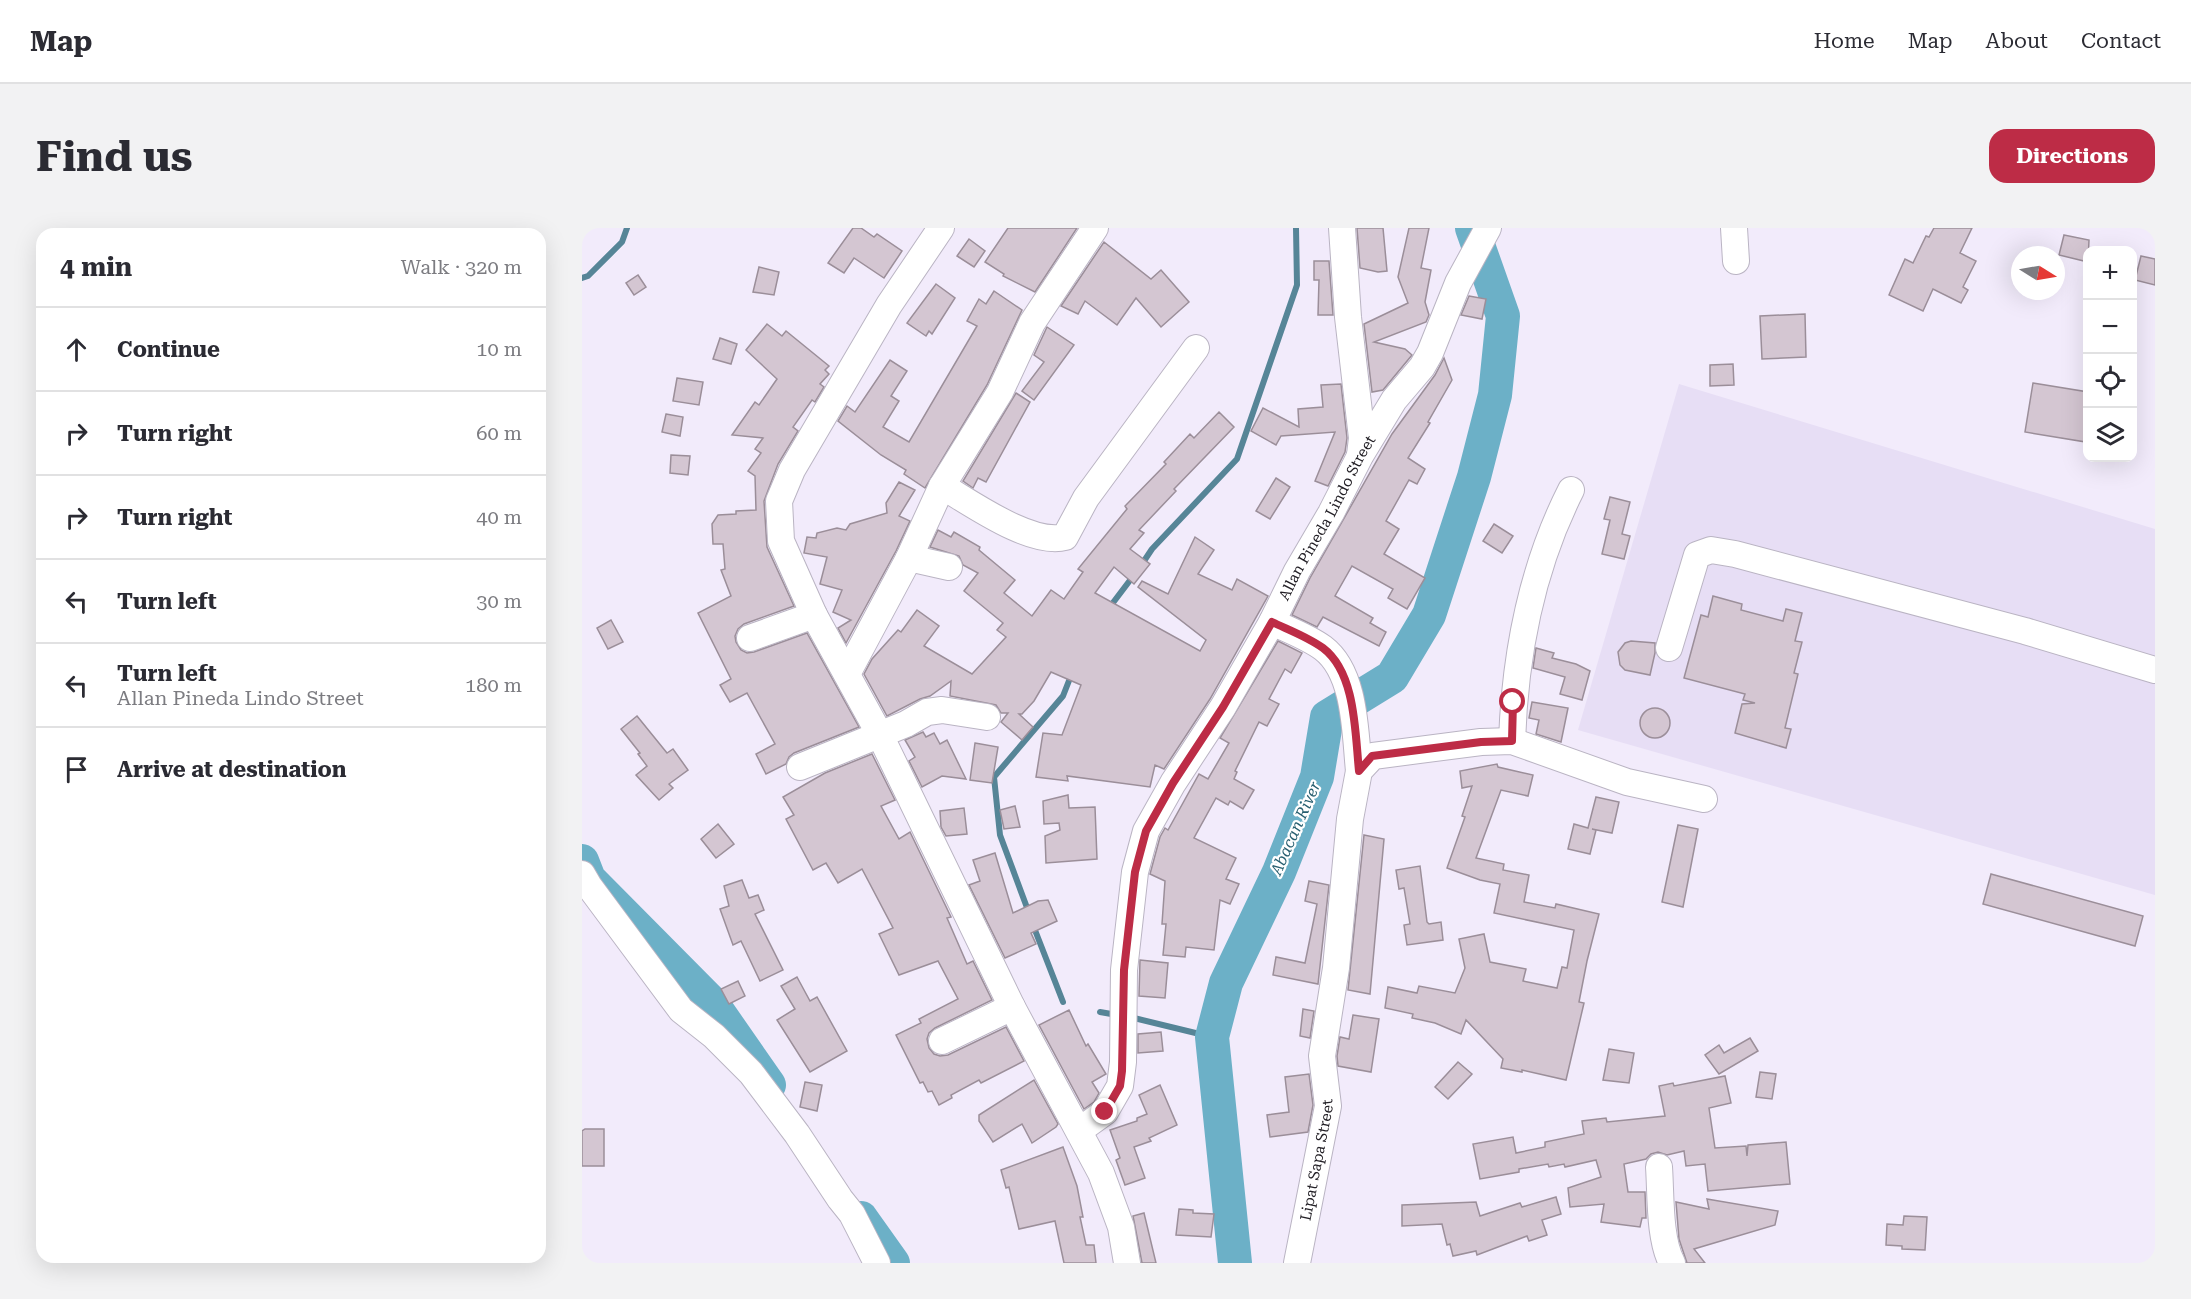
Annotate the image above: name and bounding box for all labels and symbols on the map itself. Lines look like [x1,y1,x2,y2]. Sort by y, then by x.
north arrow [2011,246,2065,300]
street label: Allan Pineda Lindo Street [1275,432,1380,603]
route start [1499,688,1525,714]
water label: Abacan River [1266,778,1325,879]
route end [1091,1098,1117,1124]
street label: Lipat Sapa Street [1297,1098,1337,1222]

